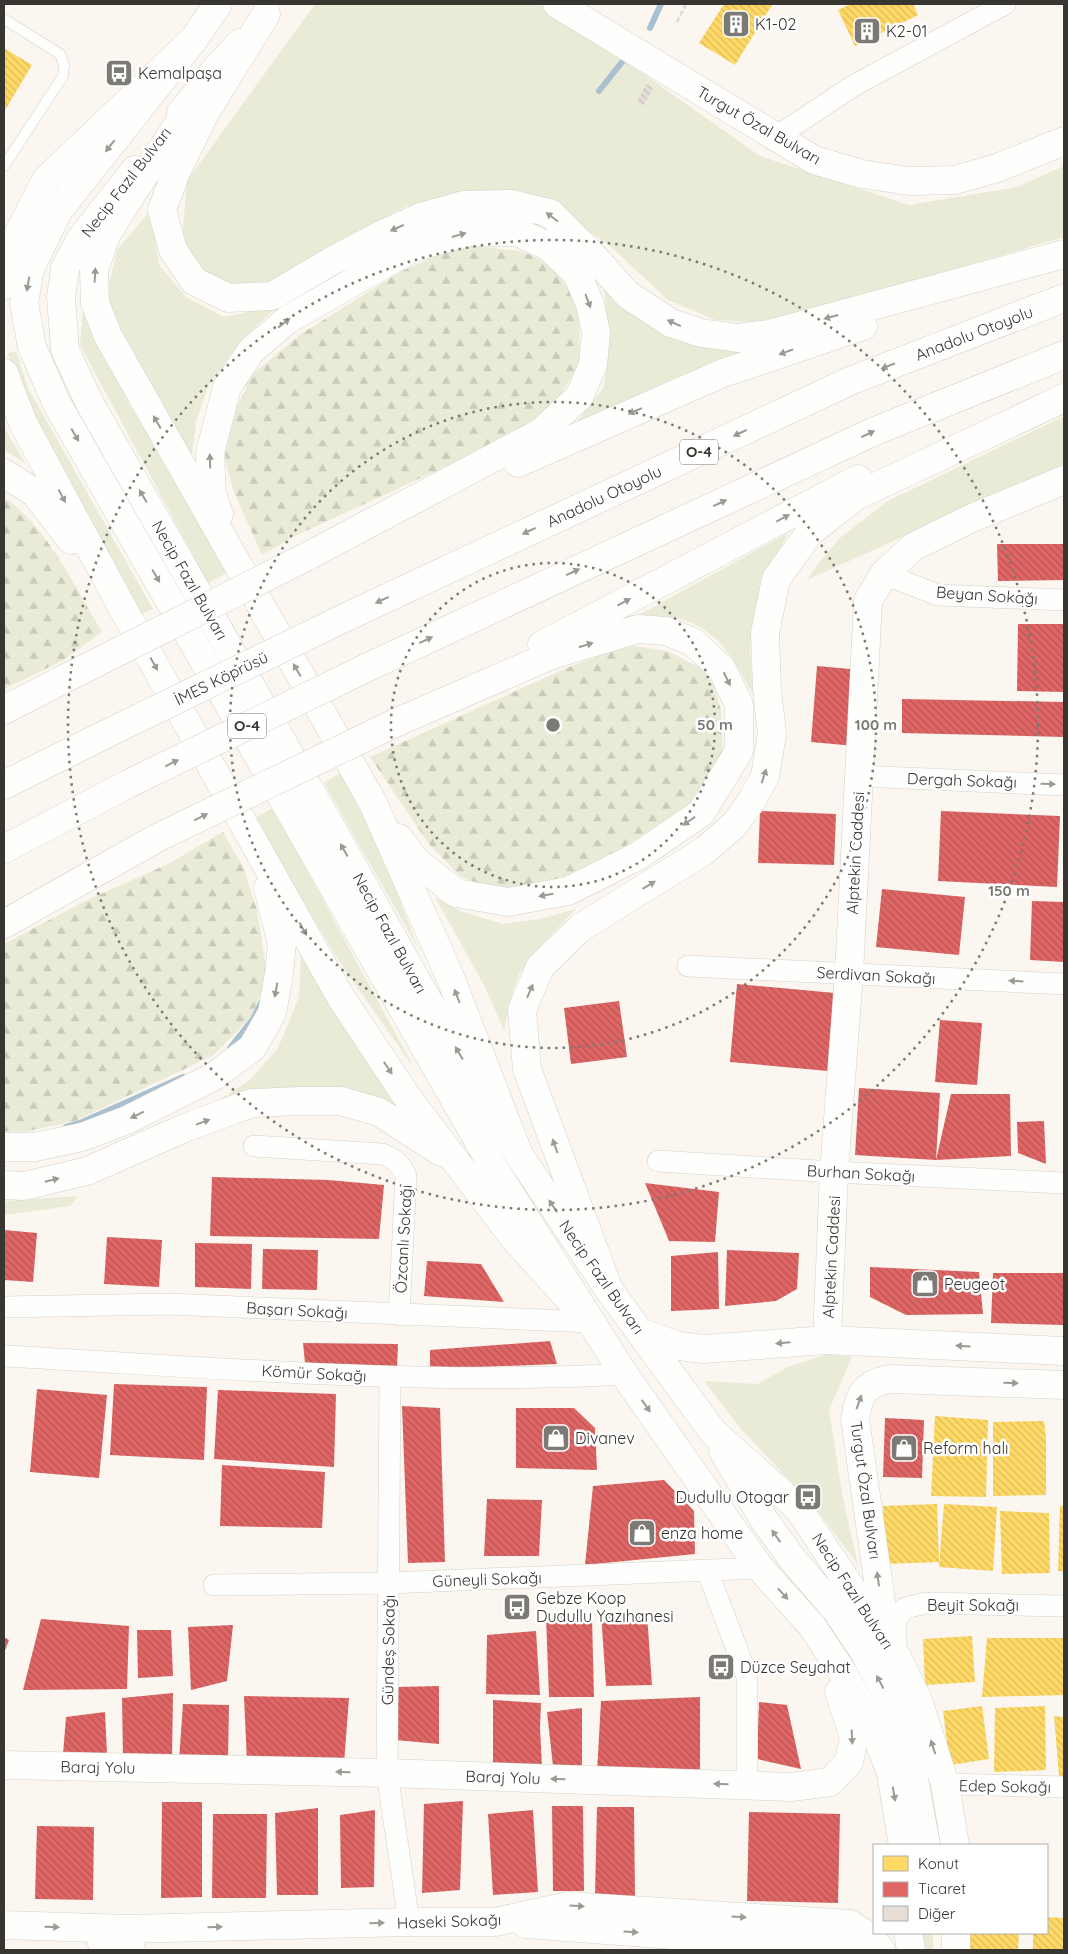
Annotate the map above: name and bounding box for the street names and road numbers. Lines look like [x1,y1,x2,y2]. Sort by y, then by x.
street label: Turgut Özal Bulvarı [694,81,824,169]
street label: Necip Fazıl Bulvarı [77,123,175,241]
street label: Anadolu Otoyolu [912,301,1036,365]
road number: O-4 [680,440,718,464]
street label: Anadolu Otoyolu [543,461,665,531]
street label: Necip Fazıl Bulvarı [148,517,232,643]
street label: Beyan Sokağı [935,581,1039,609]
street label: İMES Köprüsü [171,647,271,709]
road number: O-4 [228,714,266,738]
street label: Dergah Sokağı [907,768,1017,792]
street label: Alptekin Caddesi [842,791,868,915]
street label: Necip Fazıl Bulvarı [349,869,431,997]
street label: Serdivan Sokağı [816,962,936,988]
street label: Burhan Sokağı [806,1160,916,1186]
street label: Özcanlı Sokağı [390,1184,416,1294]
street label: Alptekin Caddesi [818,1195,844,1319]
street label: Necip Fazıl Bulvarı [555,1216,649,1338]
street label: Başarı Sokağı [246,1297,348,1323]
street label: Kömür Sokağı [261,1360,367,1386]
street label: Turgut Özal Bulvarı [846,1419,886,1561]
street label: Necip Fazıl Bulvarı [808,1529,898,1653]
street label: Güneyli Sokağı [432,1567,542,1591]
street label: Gündeş Sokağı [377,1595,399,1705]
street label: Beyit Sokağı [927,1595,1019,1615]
street label: Baraj Yolu [60,1756,136,1778]
street label: Baraj Yolu [465,1766,541,1788]
street label: Edep Sokağı [959,1775,1051,1797]
street label: Haseki Sokağı [396,1909,502,1933]

